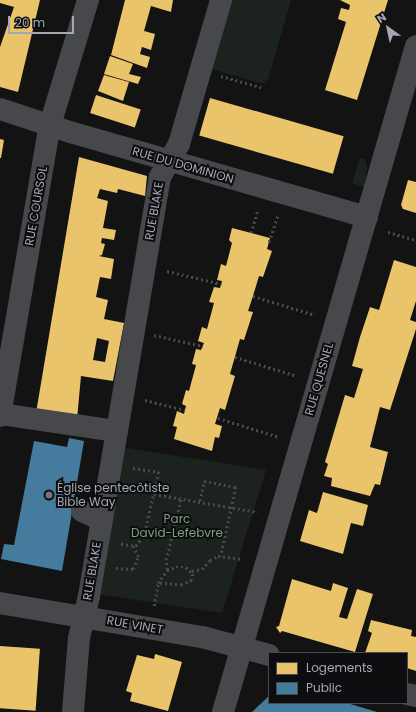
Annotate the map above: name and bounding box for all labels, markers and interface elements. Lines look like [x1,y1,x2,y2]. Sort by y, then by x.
scale bar [10,8,76,34]
north arrow [368,8,408,48]
text: N [374,9,389,27]
text: 20 m [15,14,45,31]
street label: RUE DU DOMINION [131,144,235,186]
street label: RUE COURSOL [22,165,50,247]
street label: RUE BLAKE [142,181,166,241]
street label: RUE QUESNEL [302,341,336,417]
place label: Église pentecôtiste Bible Way [57,481,169,509]
marker: Église pentecôtiste Bible Way [44,490,54,500]
park label: Parc David-Lefebvre [131,512,223,540]
street label: RUE BLAKE [80,541,104,601]
street label: RUE VINET [106,613,164,637]
legend [268,652,408,704]
text: Logements [306,659,373,676]
text: Public [306,679,342,696]

